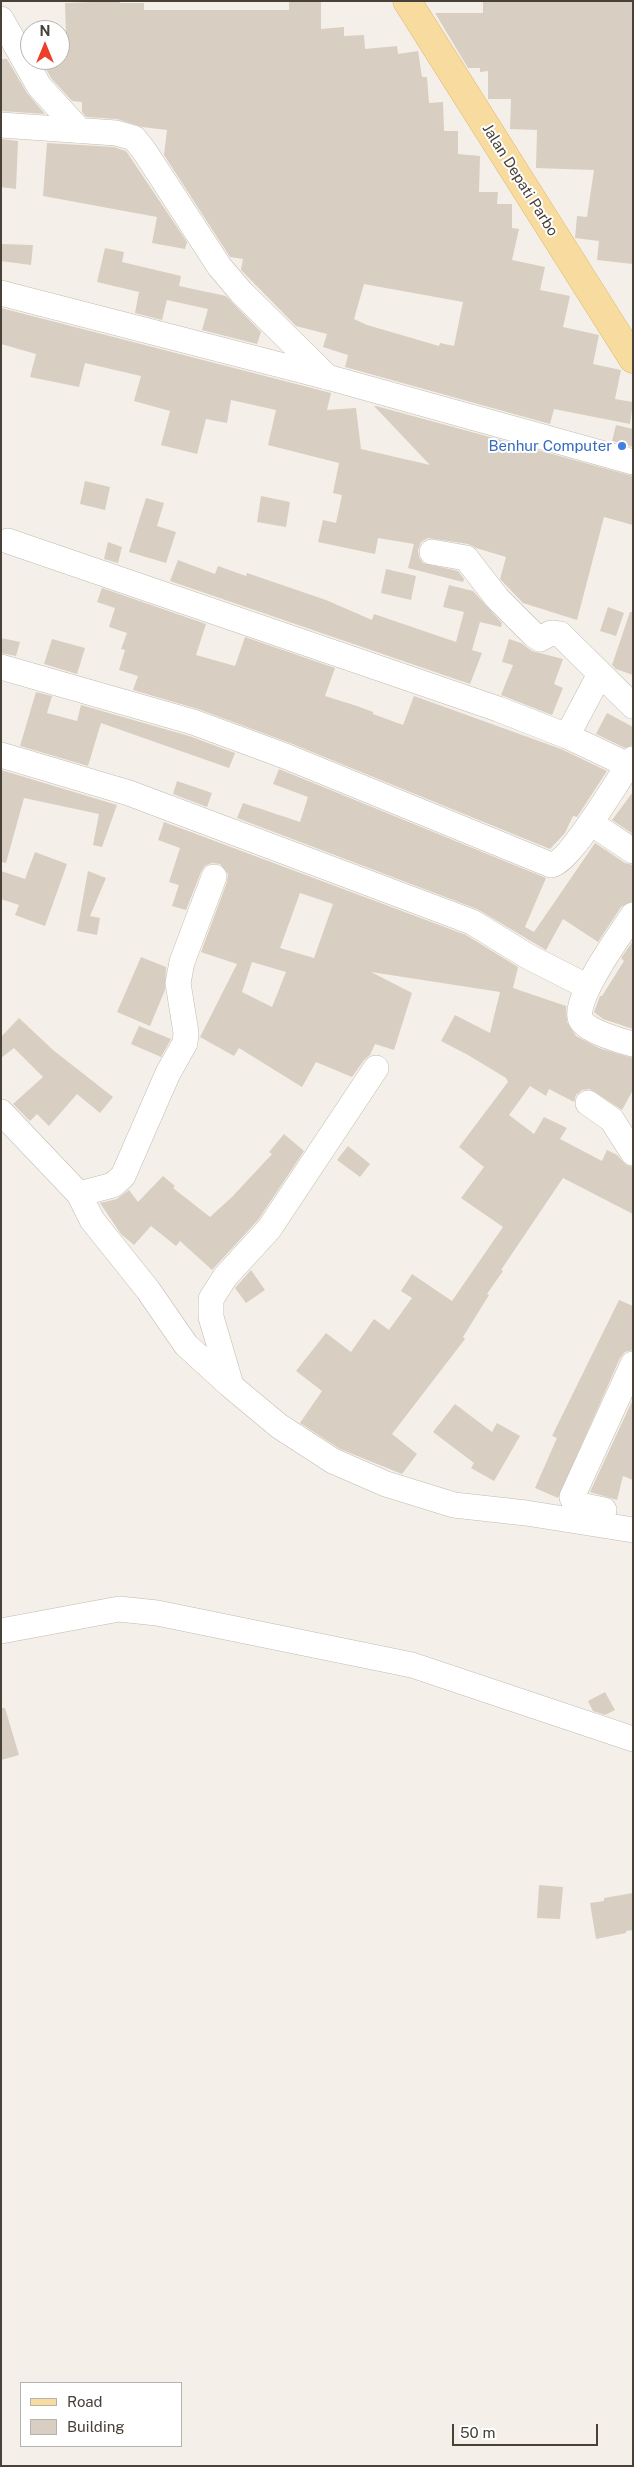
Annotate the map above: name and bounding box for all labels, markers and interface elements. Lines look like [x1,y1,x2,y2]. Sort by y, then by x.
north arrow [20,20,70,70]
text: N [40,23,50,39]
street label: Jalan Depati Parbo [478,120,562,240]
place label: Benhur Computer [488,437,612,455]
marker: Benhur Computer [616,440,628,452]
legend [20,2382,182,2447]
text: Road [67,2393,103,2410]
scale bar [454,2414,600,2446]
text: Building [67,2418,125,2435]
text: 50 m [460,2424,495,2441]

